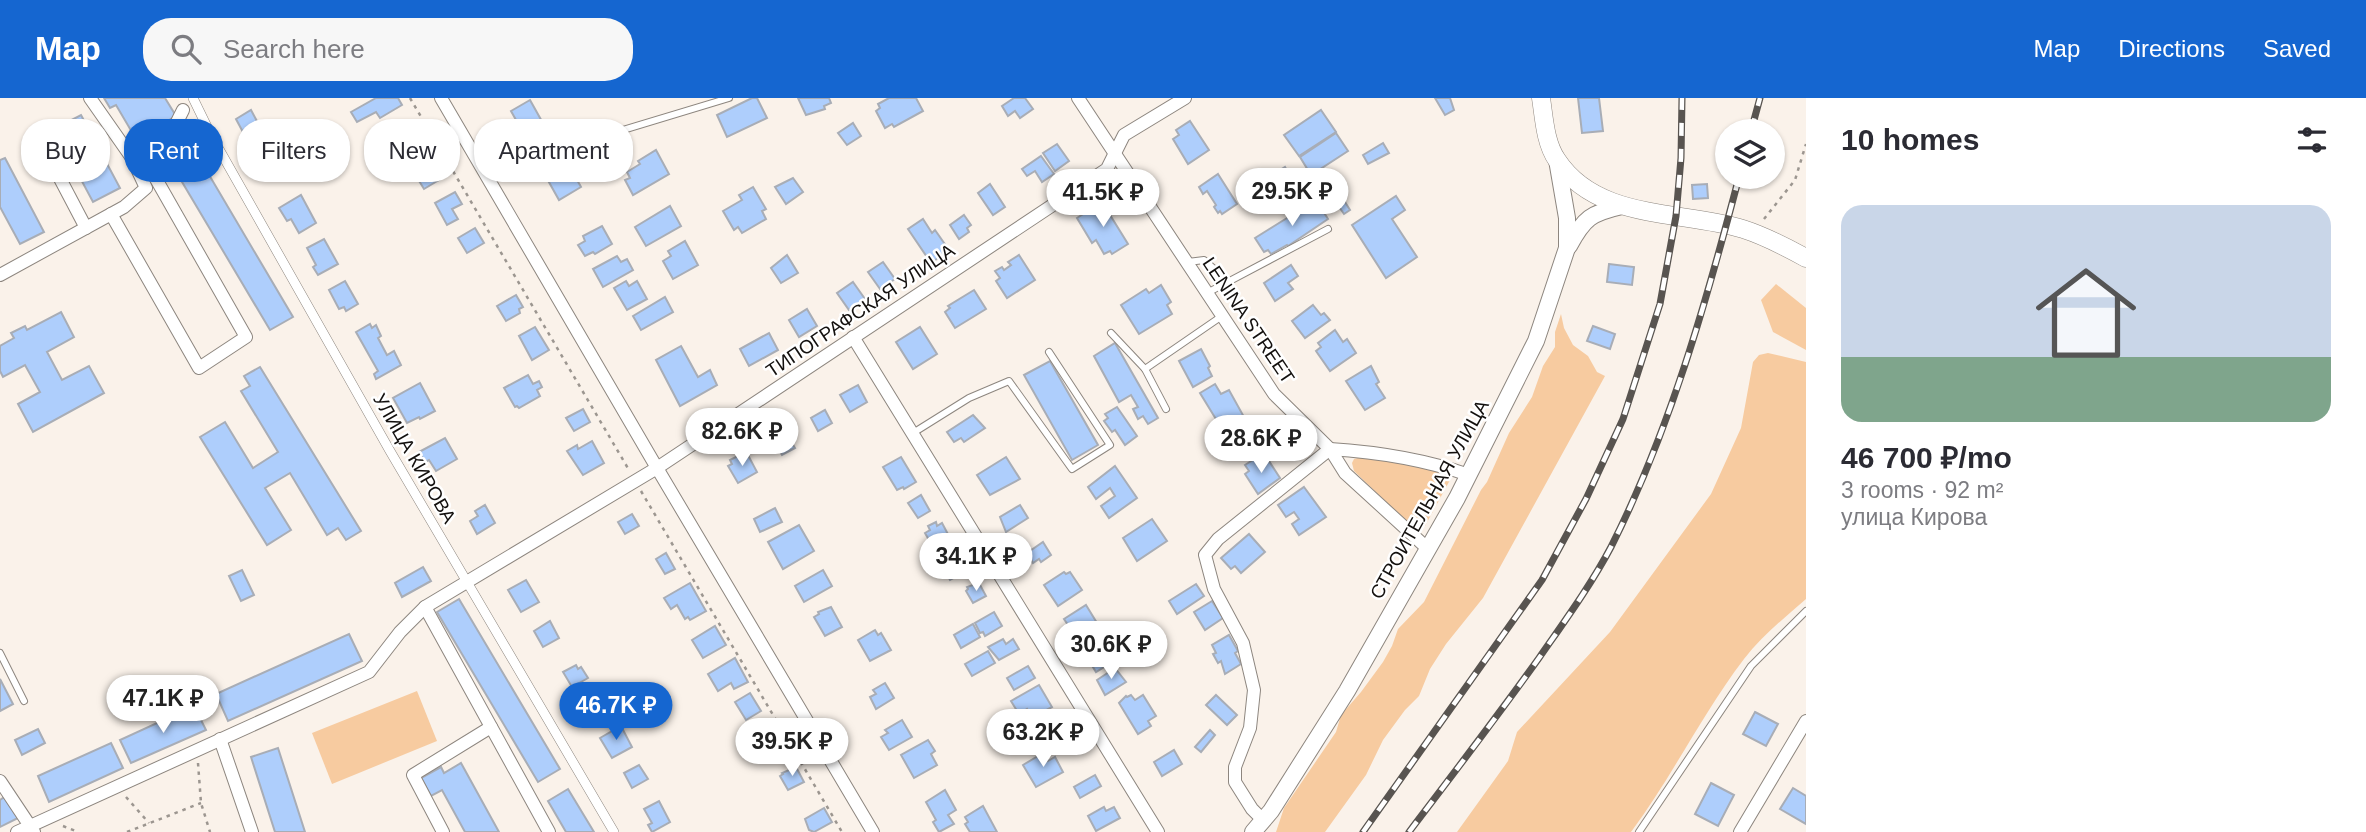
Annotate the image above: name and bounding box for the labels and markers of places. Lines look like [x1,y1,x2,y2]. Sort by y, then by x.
pin: 29.5K ₽ [1227,169,1357,228]
pin: 41.5K ₽ [1038,170,1168,229]
pin: 82.6K ₽ [677,408,807,468]
pin: 28.6K ₽ [1196,416,1326,475]
pin: 34.1K ₽ [911,533,1041,593]
pin: 30.6K ₽ [1046,622,1176,681]
pin: 47.1K ₽ [98,676,228,735]
pin: 46.7K ₽ [551,682,681,742]
pin: 63.2K ₽ [978,710,1108,769]
pin: 39.5K ₽ [727,718,857,778]

